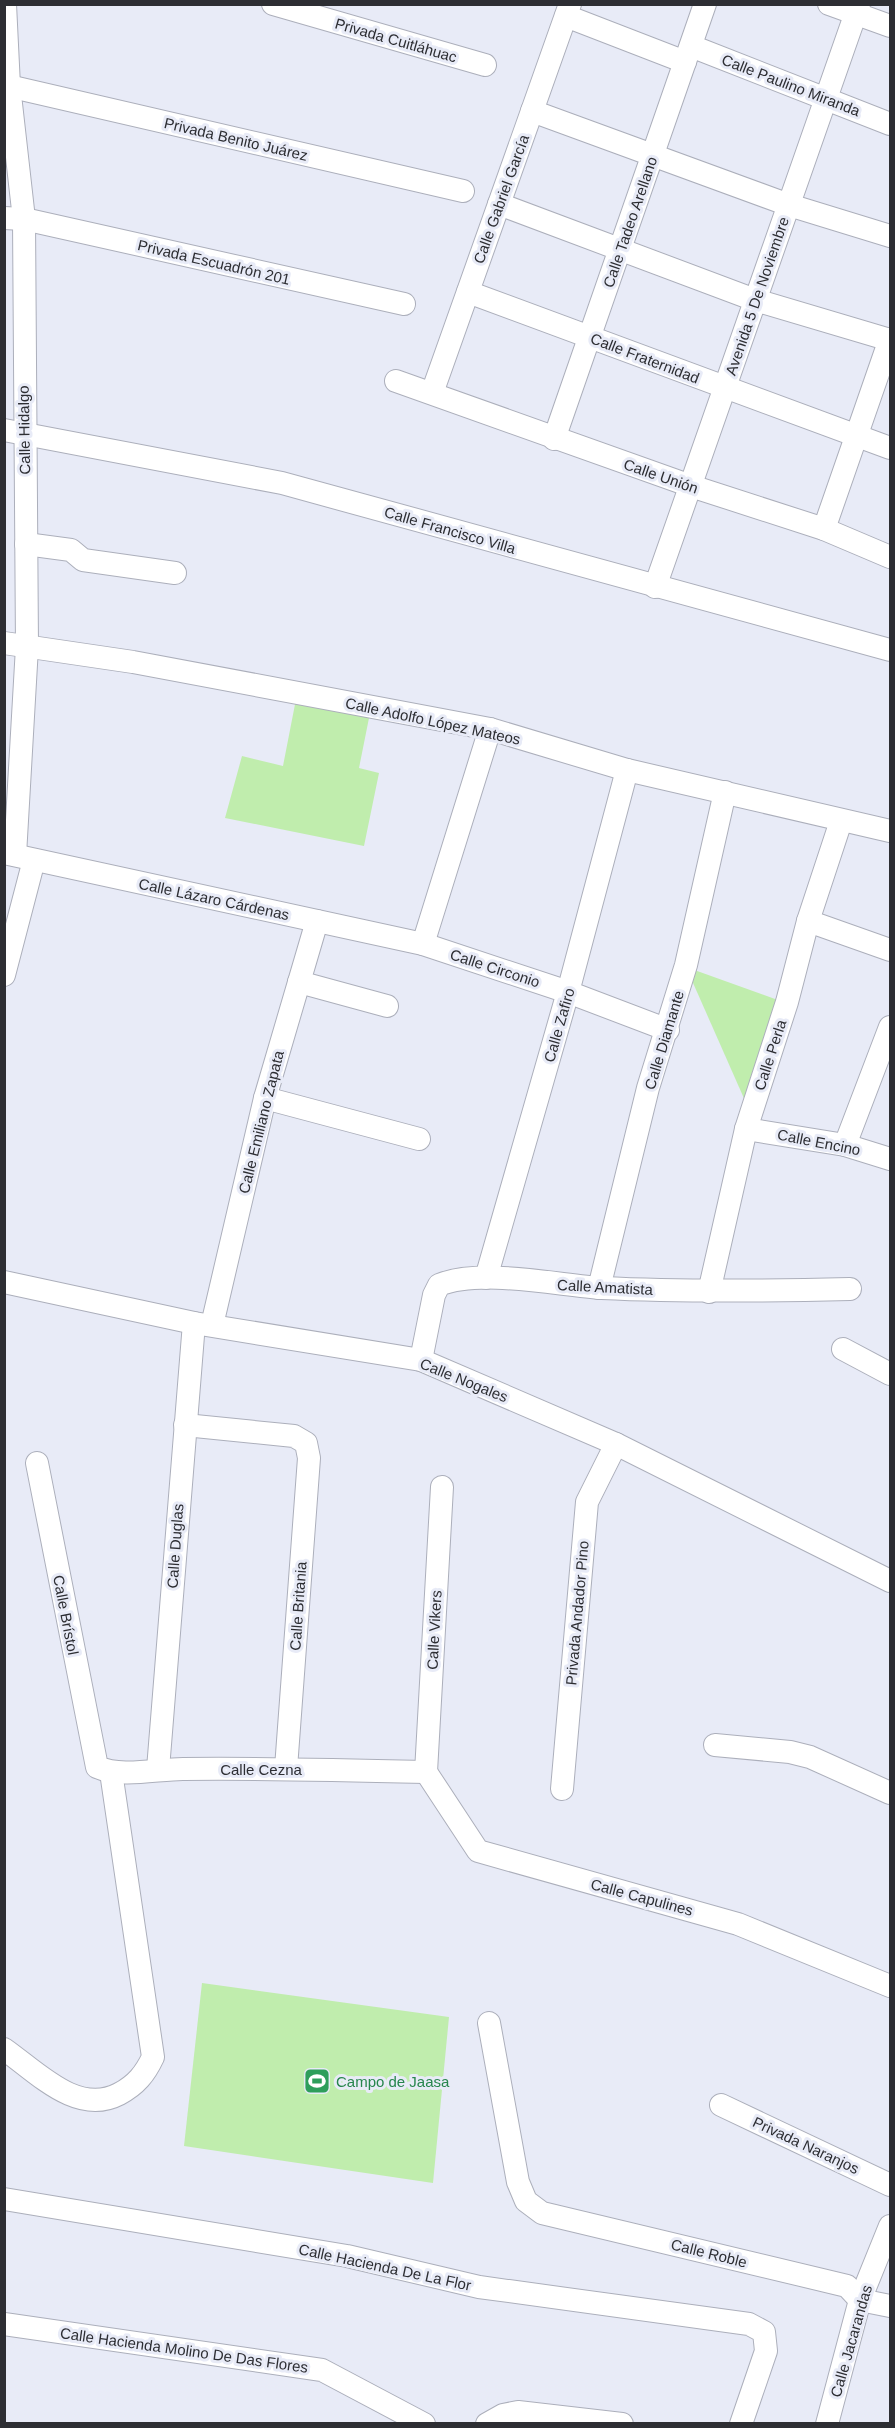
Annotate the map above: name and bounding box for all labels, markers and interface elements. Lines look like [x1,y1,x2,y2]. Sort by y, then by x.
street label: Privada Cuitláhuac [333,14,459,66]
street label: Calle Paulino Miranda [719,51,863,119]
street label: Privada Benito Juárez [163,114,309,164]
street label: Calle Gabriel García [470,132,532,266]
street label: Calle Tadeo Arellano [600,154,660,290]
street label: Avenida 5 De Noviembre [722,215,792,377]
street label: Privada Escuadrón 201 [136,236,292,288]
street label: Calle Fraternidad [588,329,702,387]
street label: Calle Hidalgo [15,385,33,475]
street label: Calle Unión [622,455,700,497]
street label: Calle Francisco Villa [382,503,518,557]
street label: Calle Adolfo López Mateos [344,694,522,748]
street label: Calle Lázaro Cárdenas [137,875,291,923]
street label: Calle Circonio [448,945,542,991]
street label: Calle Zafiro [540,986,578,1064]
street label: Calle Diamante [641,988,687,1092]
street label: Calle Perla [751,1017,790,1093]
street label: Calle Emiliano Zapata [235,1048,287,1195]
street label: Calle Encino [776,1126,862,1158]
street label: Calle Amatista [557,1276,654,1298]
street label: Calle Nogales [418,1355,510,1405]
street label: Calle Duglas [164,1503,186,1589]
street label: Privada Andador Pino [562,1540,592,1686]
street label: Calle Britania [286,1560,310,1651]
street label: Calle Brístol [50,1574,82,1656]
street label: Calle Vikers [423,1590,445,1670]
street label: Calle Cezna [220,1761,303,1778]
street label: Calle Capulines [589,1875,695,1919]
sports icon: Campo de Jaasa [302,2066,332,2096]
place label: Campo de Jaasa [336,2073,450,2090]
street label: Privada Naranjos [750,2113,862,2177]
street label: Calle Roble [669,2235,749,2271]
street label: Calle Hacienda De La Flor [297,2240,473,2294]
street label: Calle Jacarandas [827,2283,875,2399]
street label: Calle Hacienda Molino De Das Flores [59,2324,309,2376]

